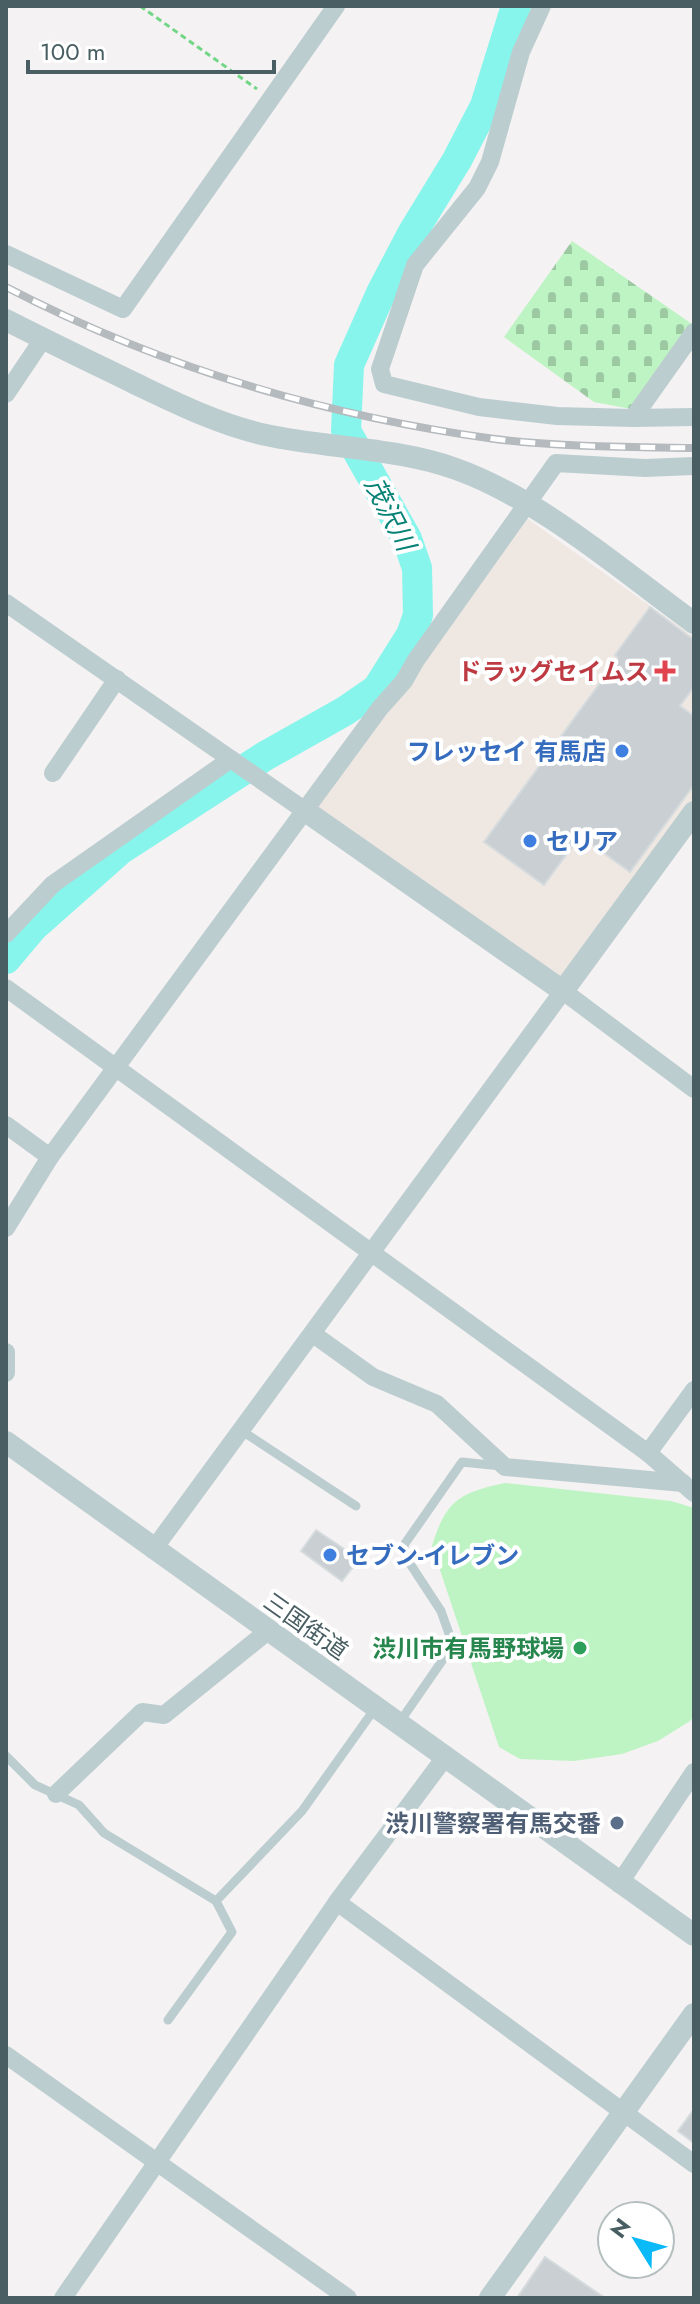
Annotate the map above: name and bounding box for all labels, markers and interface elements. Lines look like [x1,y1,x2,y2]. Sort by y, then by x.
scale bar [28,24,274,74]
text: 100 m [40,34,106,69]
water label: 茂沢川 [355,471,426,560]
place label: ドラッグセイムス [457,654,649,689]
marker: ドラッグセイムス [656,662,674,680]
place label: フレッセイ 有馬店 [407,734,606,769]
marker: フレッセイ 有馬店 [613,742,631,760]
place label: セリア [546,824,618,859]
marker: セリア [521,832,539,850]
place label: セブン-イレブン [346,1538,519,1573]
marker: セブン-イレブン [321,1546,339,1564]
street label: 三国街道 [257,1584,355,1668]
place label: 渋川市有馬野球場 [372,1631,564,1666]
marker: 渋川市有馬野球場 [571,1639,589,1657]
place label: 渋川警察署有馬交番 [385,1806,601,1841]
marker: 渋川警察署有馬交番 [608,1814,626,1832]
north arrow [596,2200,676,2280]
text: N [602,2211,638,2245]

